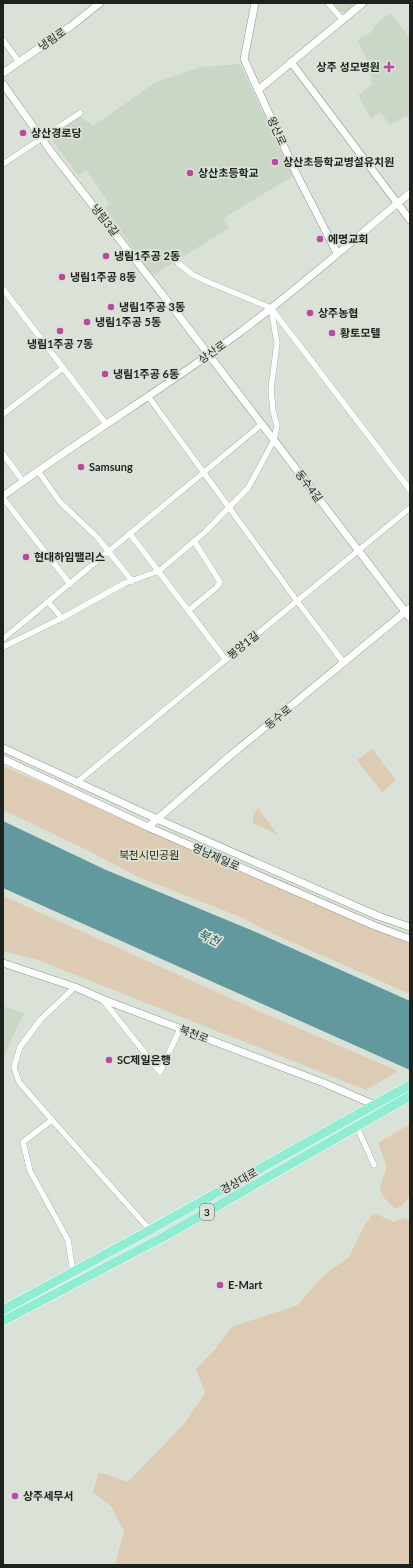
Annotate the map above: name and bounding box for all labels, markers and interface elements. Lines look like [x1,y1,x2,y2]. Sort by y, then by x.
street label: 냉림로 [36,25,68,53]
place label: 상주 성모병원 [317,60,380,73]
marker: 상주 성모병원 [383,61,395,73]
street label: 왕산로 [265,114,290,147]
place label: 상산경로당 [31,126,82,139]
marker: 상산경로당 [18,128,28,138]
place label: 상산초등학교병설유치원 [283,155,394,168]
marker: 상산초등학교병설유치원 [270,157,280,167]
place label: 상산초등학교 [198,166,259,179]
marker: 상산초등학교 [185,168,195,178]
street label: 냉림3길 [89,201,122,238]
place label: 에명교회 [328,232,368,245]
marker: 에명교회 [315,234,325,244]
place label: 냉림1주공 2동 [114,249,180,262]
marker: 냉림1주공 2동 [101,251,111,261]
place label: 냉림1주공 8동 [70,270,136,283]
marker: 냉림1주공 8동 [57,272,67,282]
place label: 냉림1주공 3동 [119,300,185,313]
marker: 냉림1주공 3동 [106,302,116,312]
place label: 상주농협 [318,306,358,319]
marker: 상주농협 [305,308,315,318]
place label: 냉림1주공 5동 [95,315,161,328]
marker: 냉림1주공 5동 [82,317,92,327]
marker: 냉림1주공 7동 [55,326,65,336]
place label: 황토모텔 [340,326,380,339]
marker: 황토모텔 [327,328,337,338]
place label: 냉림1주공 7동 [27,337,93,350]
street label: 상산로 [196,338,228,366]
place label: 냉림1주공 6동 [113,367,179,380]
marker: 냉림1주공 6동 [100,369,110,379]
place label: Samsung [89,460,133,473]
marker: Samsung [76,462,86,472]
street label: 동수4길 [293,467,326,504]
place label: 현대하임팰리스 [34,550,105,563]
marker: 현대하임팰리스 [21,552,31,562]
street label: 봉양1길 [224,628,261,661]
street label: 동수로 [262,702,294,731]
street label: 영남제일로 [190,840,242,873]
park label: 북천시민공원 [119,848,179,861]
water label: 북천 [196,926,224,950]
street label: 북천로 [178,1022,211,1045]
place label: SC제일은행 [117,1053,171,1066]
marker: SC제일은행 [104,1055,114,1065]
street label: 경상대로 [218,1165,260,1196]
road number: 3 [200,1204,214,1220]
place label: E-Mart [228,1278,263,1291]
marker: E-Mart [215,1280,225,1290]
place label: 상주세무서 [23,1489,74,1502]
marker: 상주세무서 [10,1491,20,1501]

